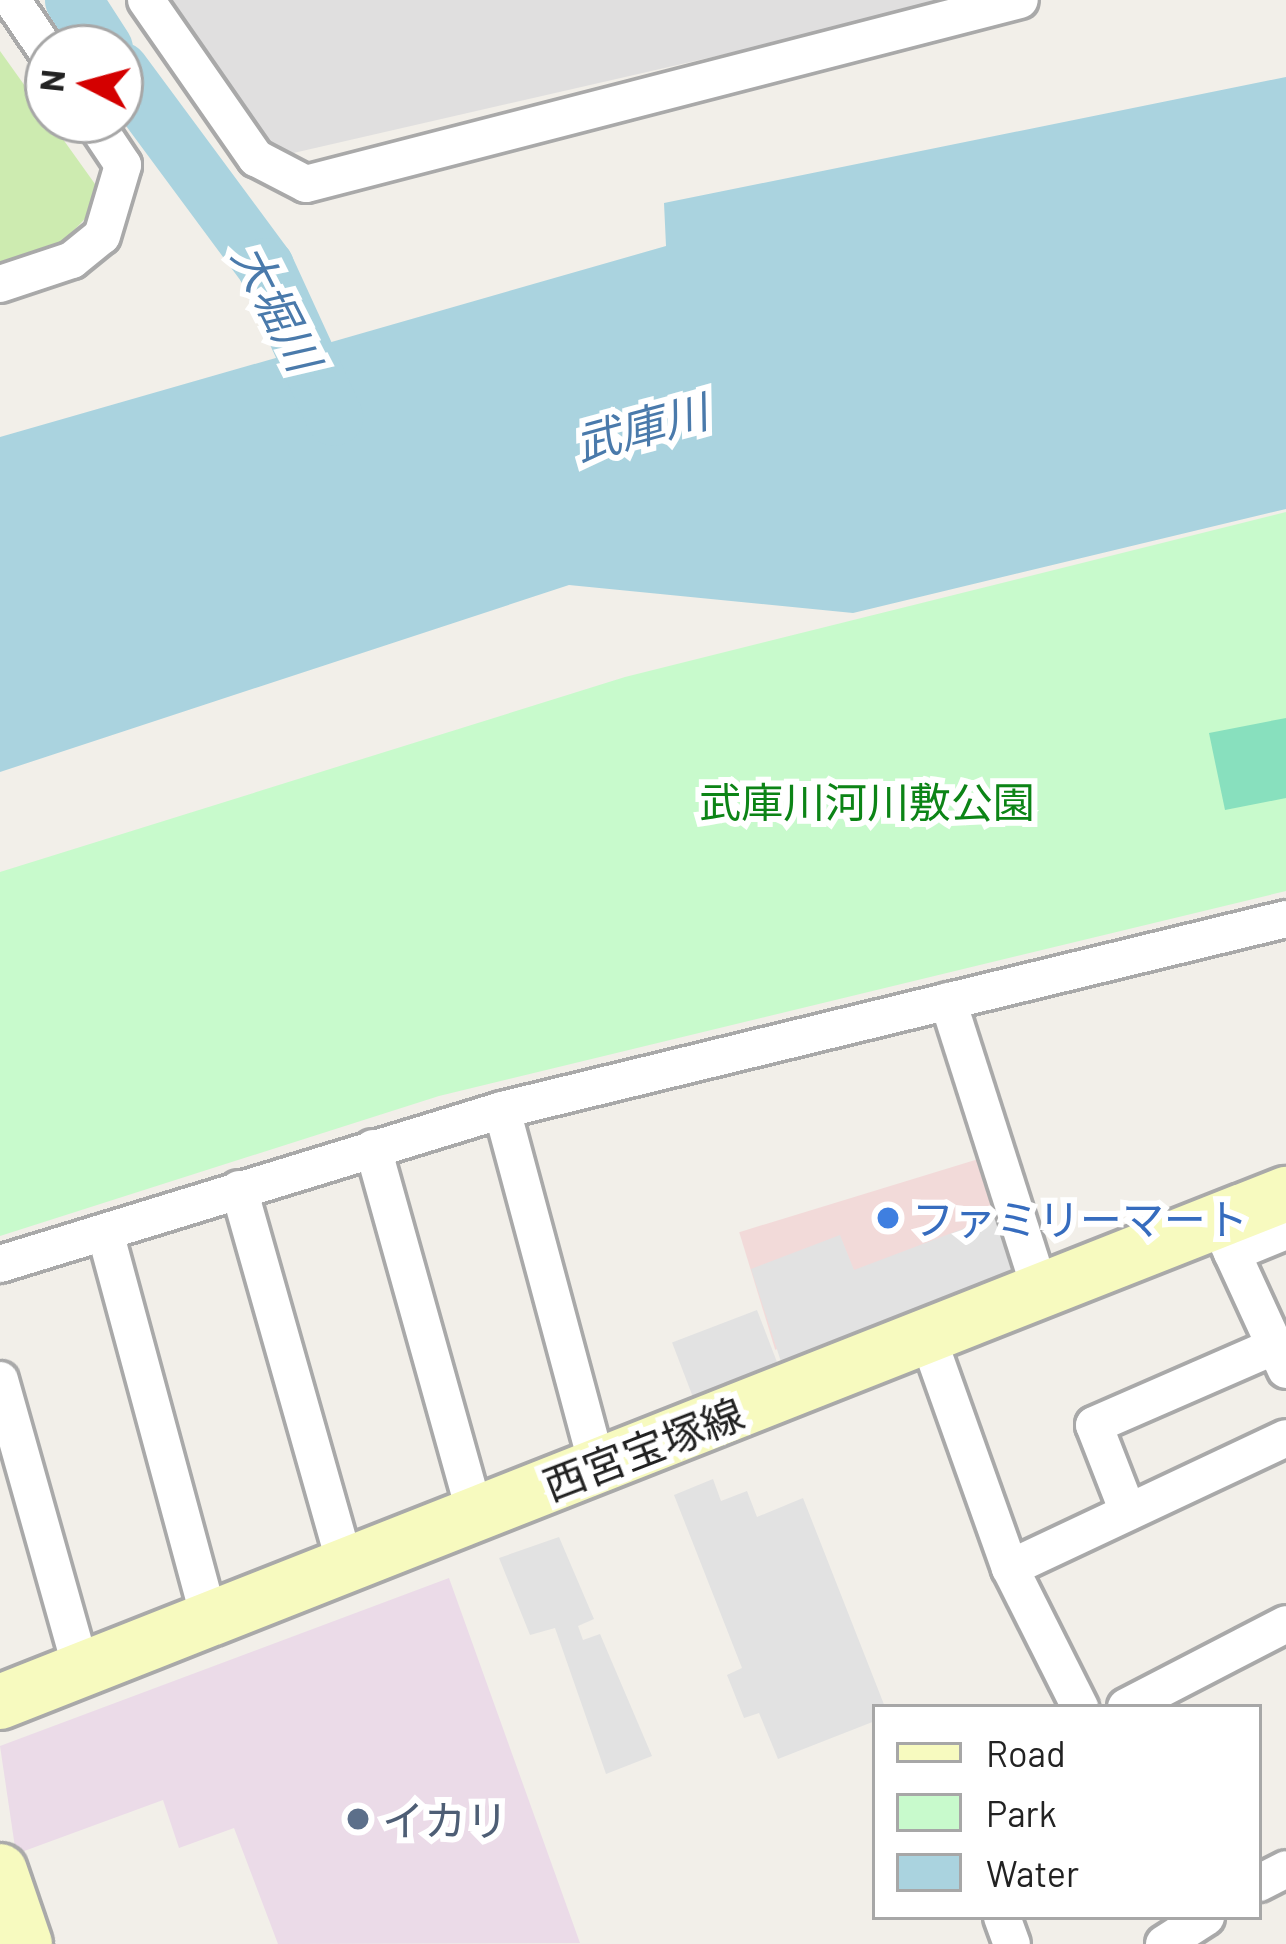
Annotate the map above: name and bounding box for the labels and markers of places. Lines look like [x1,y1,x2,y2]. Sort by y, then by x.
place label: ファミリーマート [912,1193,1248,1243]
marker: ファミリーマート [875,1205,901,1231]
place label: イカリ [382,1794,508,1844]
marker: イカリ [345,1806,371,1832]

